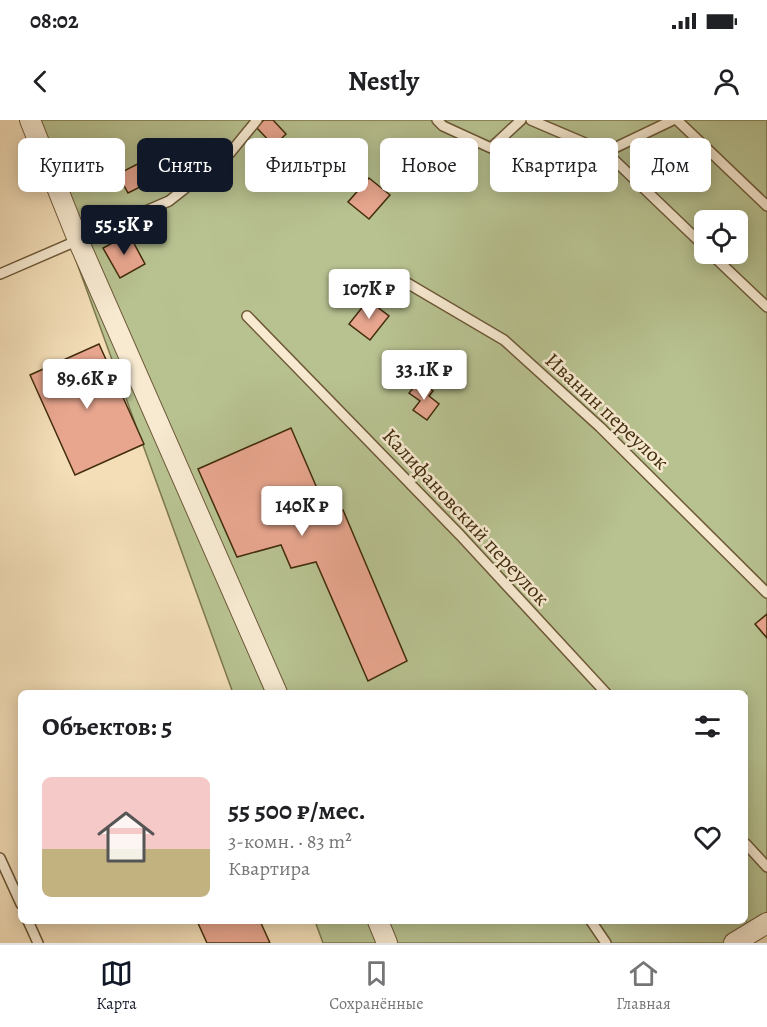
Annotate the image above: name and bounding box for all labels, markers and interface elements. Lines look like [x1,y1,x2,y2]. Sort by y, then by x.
text: 08:02 [30,6,79,36]
text: Nestly [348,63,419,99]
icon: back [24,65,57,98]
icon: person [710,65,743,98]
chip: Купить [18,138,125,192]
chip: Снять [137,138,233,192]
chip: Фильтры [245,138,368,192]
chip: Новое [380,138,478,192]
chip: Квартира [490,138,618,192]
chip: Дом [630,138,711,192]
pin: 55.5K ₽ [69,205,179,256]
map controls [694,210,748,264]
button: locate [694,210,748,264]
text: 55.5K ₽ [95,211,153,238]
pin: 107K ₽ [320,269,418,320]
text: 107K ₽ [343,275,395,302]
street label: Иванин переулок [539,346,675,476]
pin: 33.1K ₽ [369,350,479,401]
text: 33.1K ₽ [396,356,452,383]
pin: 89.6K ₽ [32,359,142,410]
text: 89.6K ₽ [57,365,117,392]
street label: Калифановский переулок [376,422,556,612]
pin: 140K ₽ [253,486,351,537]
text: 140K ₽ [275,492,329,519]
text: Объектов: 5 [42,709,172,744]
icon: filters [691,710,724,743]
text: 55 500 ₽/мес. [228,793,366,828]
icon: home [90,801,162,873]
icon: heart [691,821,724,854]
text: 3-комн. · 83 m² [228,828,352,855]
text: Квартира [228,855,310,882]
tab: Карта [96,957,137,1015]
tab: Сохранённые [329,957,424,1015]
tab: Главная [616,957,671,1015]

